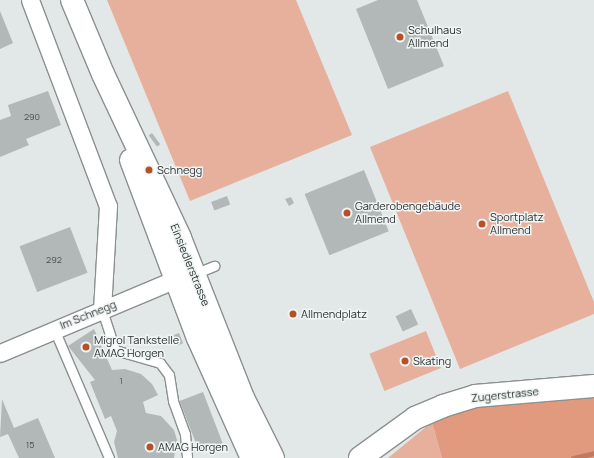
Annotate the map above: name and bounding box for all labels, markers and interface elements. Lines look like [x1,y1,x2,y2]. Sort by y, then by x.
place label: Schulhaus Allmend [408,24,461,50]
marker: Schulhaus Allmend [395,32,405,42]
house number: 290 [24,112,40,122]
place label: Schnegg [157,163,202,177]
marker: Schnegg [144,165,154,175]
place label: Garderobengebäude Allmend [355,200,460,226]
marker: Garderobengebäude Allmend [342,208,352,218]
place label: Sportplatz Allmend [490,211,544,237]
marker: Sportplatz Allmend [477,219,487,229]
street label: Einsiedlerstrasse [168,222,212,308]
house number: 292 [46,255,62,265]
street label: Im Schnegg [58,298,118,332]
place label: Allmendplatz [301,307,367,321]
marker: Allmendplatz [288,309,298,319]
place label: Migrol Tankstelle AMAG Horgen [94,334,179,360]
marker: Migrol Tankstelle AMAG Horgen [81,342,91,352]
place label: Skating [413,354,451,368]
marker: Skating [400,356,410,366]
house number: 1 [119,376,123,386]
street label: Zugerstrasse [471,385,539,405]
house number: 15 [26,440,34,450]
place label: AMAG Horgen [158,440,228,454]
marker: AMAG Horgen [145,442,155,452]

